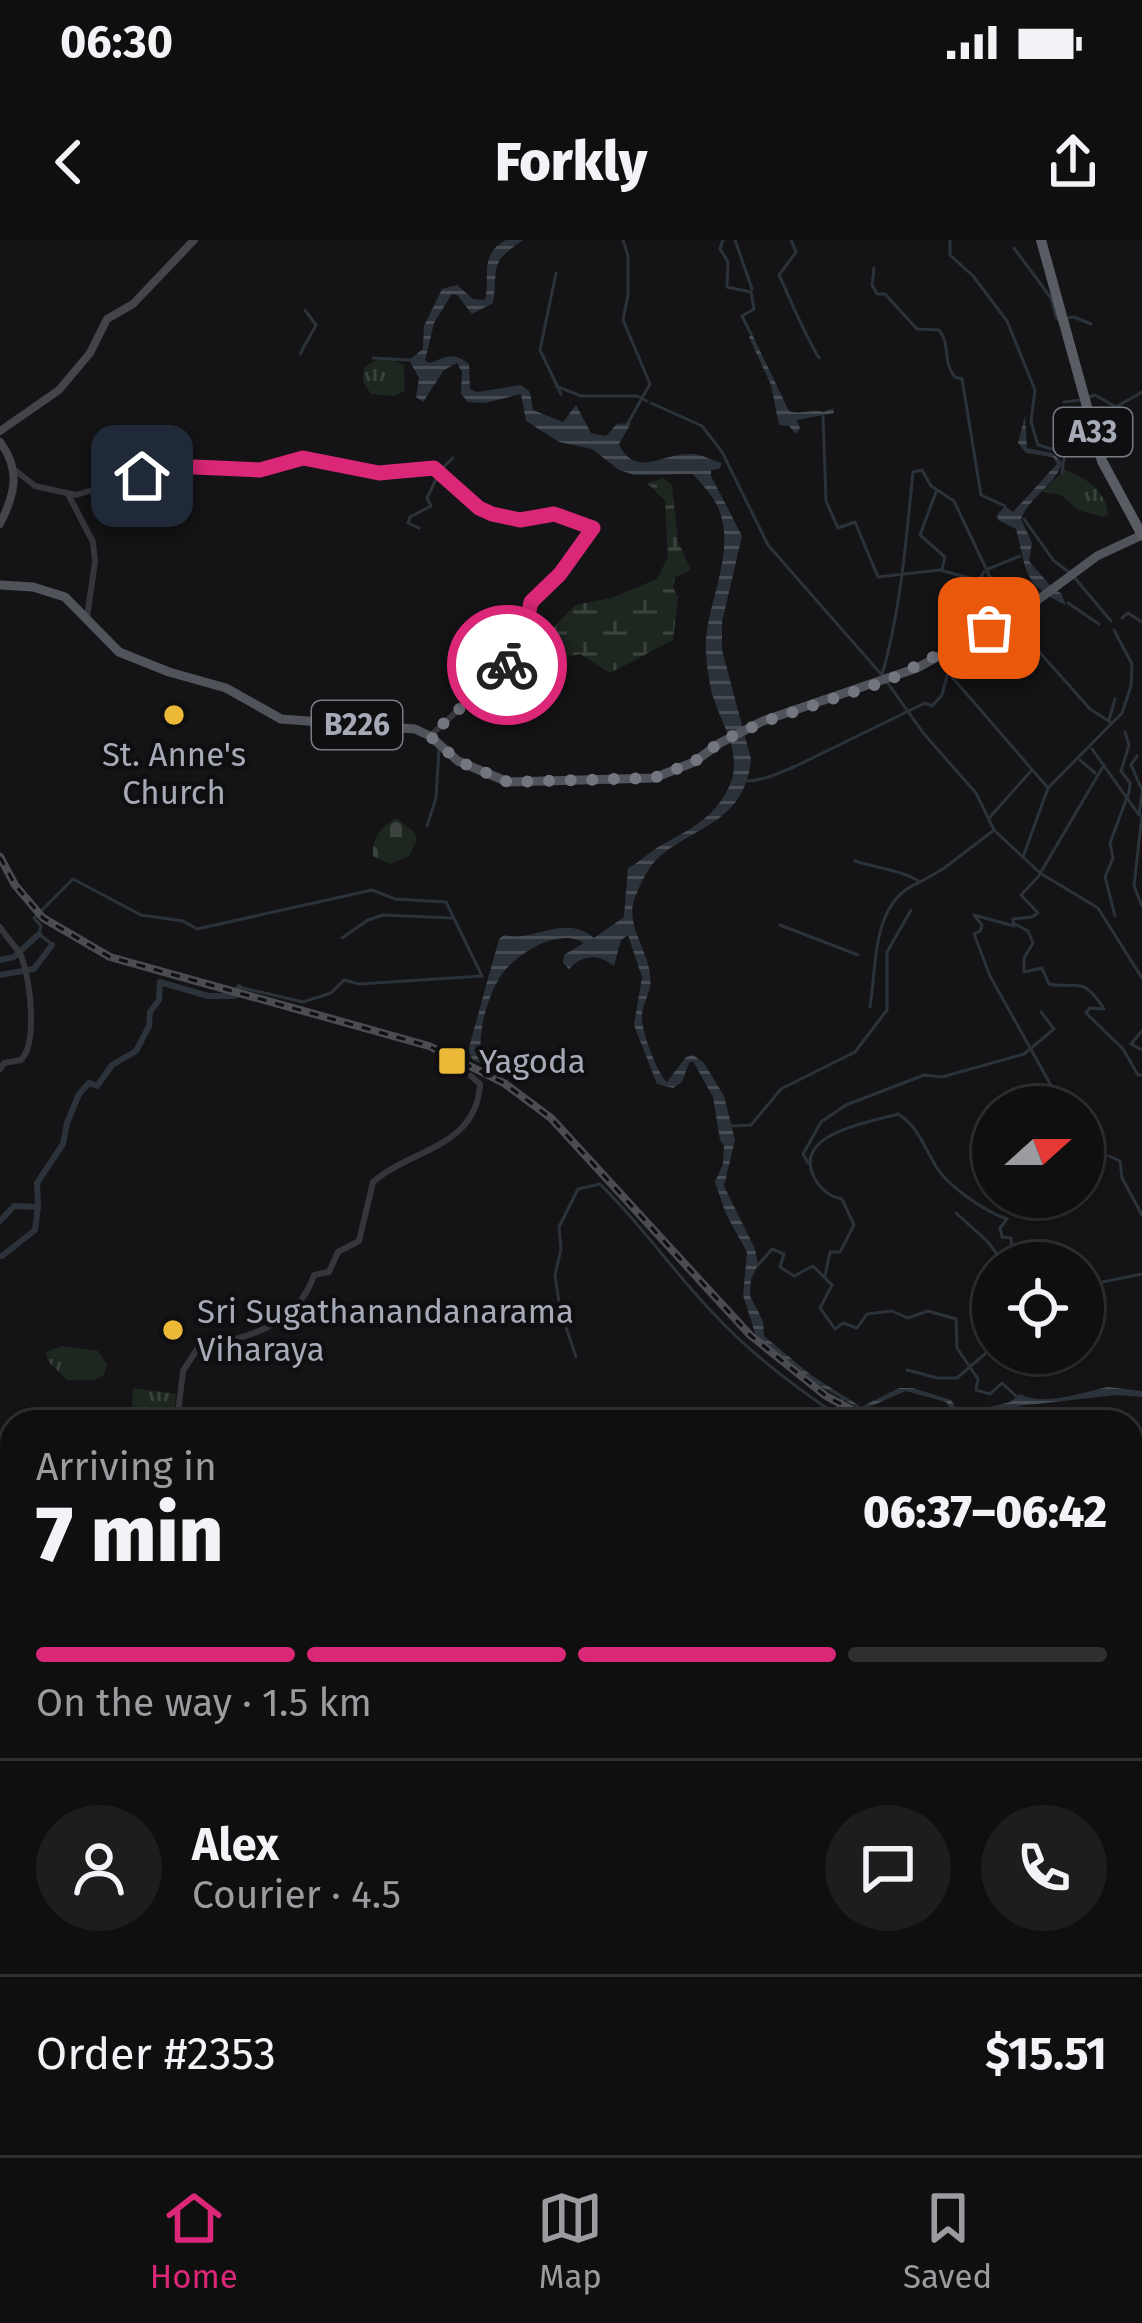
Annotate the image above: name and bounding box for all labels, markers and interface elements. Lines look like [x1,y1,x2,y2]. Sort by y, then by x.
text: 06:30 [60,15,173,69]
icon: back [36,129,102,195]
icon: share [1040,129,1106,195]
text: Forkly [495,130,647,194]
road number: A33 [1054,408,1132,456]
pin [91,425,193,527]
icon: home [109,443,175,509]
pin [938,577,1040,679]
icon: bag [956,595,1022,661]
courier [447,605,567,725]
icon: bike [474,632,540,698]
road number: B226 [312,701,402,749]
marker: St. Anne's Church [161,702,187,728]
place label: St. Anne's Church [102,735,246,813]
place label: Yagoda [479,1042,586,1082]
marker: Yagoda [436,1045,468,1077]
north arrow [972,1086,1104,1218]
map controls [972,1086,1104,1374]
button: locate [972,1242,1104,1374]
place label: Sri Sugathanandanarama Viharaya [197,1292,574,1370]
marker: Sri Sugathanandanarama Viharaya [160,1317,186,1343]
text: Arriving in [36,1444,217,1490]
text: 06:37–06:42 [863,1485,1107,1539]
text: 7 min [36,1488,223,1582]
text: On the way · 1.5 km [36,1680,372,1726]
button: person [36,1805,162,1931]
button: chat [825,1805,951,1931]
button: phone [981,1805,1107,1931]
text: Alex [192,1818,279,1872]
text: Courier · 4.5 [192,1872,401,1918]
text: Order #2353 [36,2027,276,2081]
text: $15.51 [985,2027,1107,2081]
tab: Home [150,2185,238,2297]
tab: Map [537,2185,603,2297]
tab: Saved [903,2185,992,2297]

